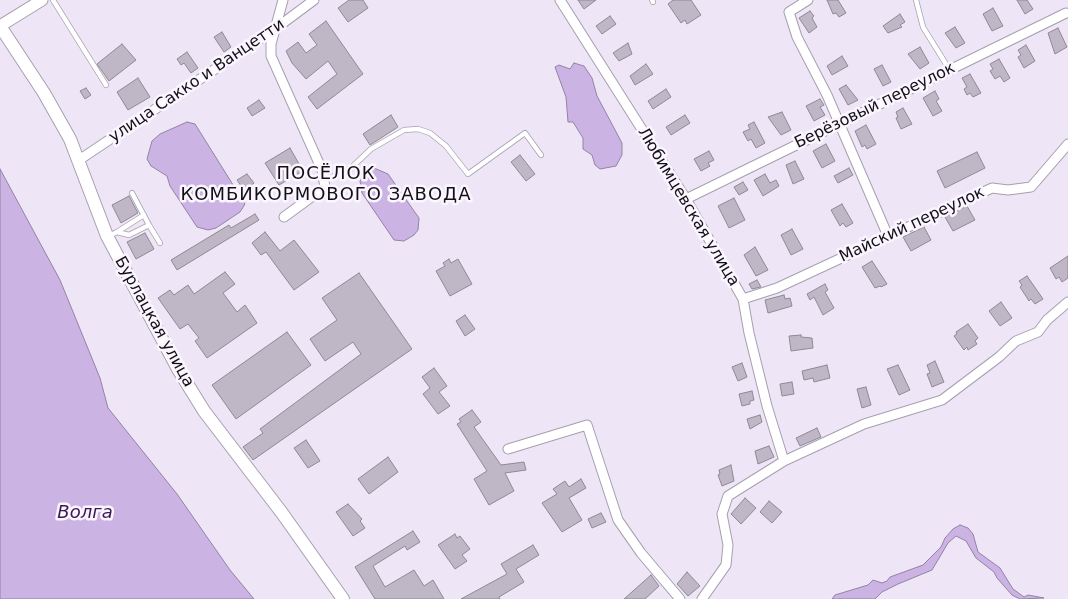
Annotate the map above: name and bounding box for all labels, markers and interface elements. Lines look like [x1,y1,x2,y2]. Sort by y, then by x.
street label: улица Сакко и Ванцетти [106,15,288,147]
street label: Берёзовый переулок [792,59,958,153]
street label: Любимцевская улица [633,124,743,290]
district label: ПОСЁЛОК КОМБИКОРМОВОГО ЗАВОДА [178,163,474,205]
street label: Майский переулок [836,183,988,267]
street label: Бурлацкая улица [110,253,198,391]
water label: Волга [57,502,113,524]

